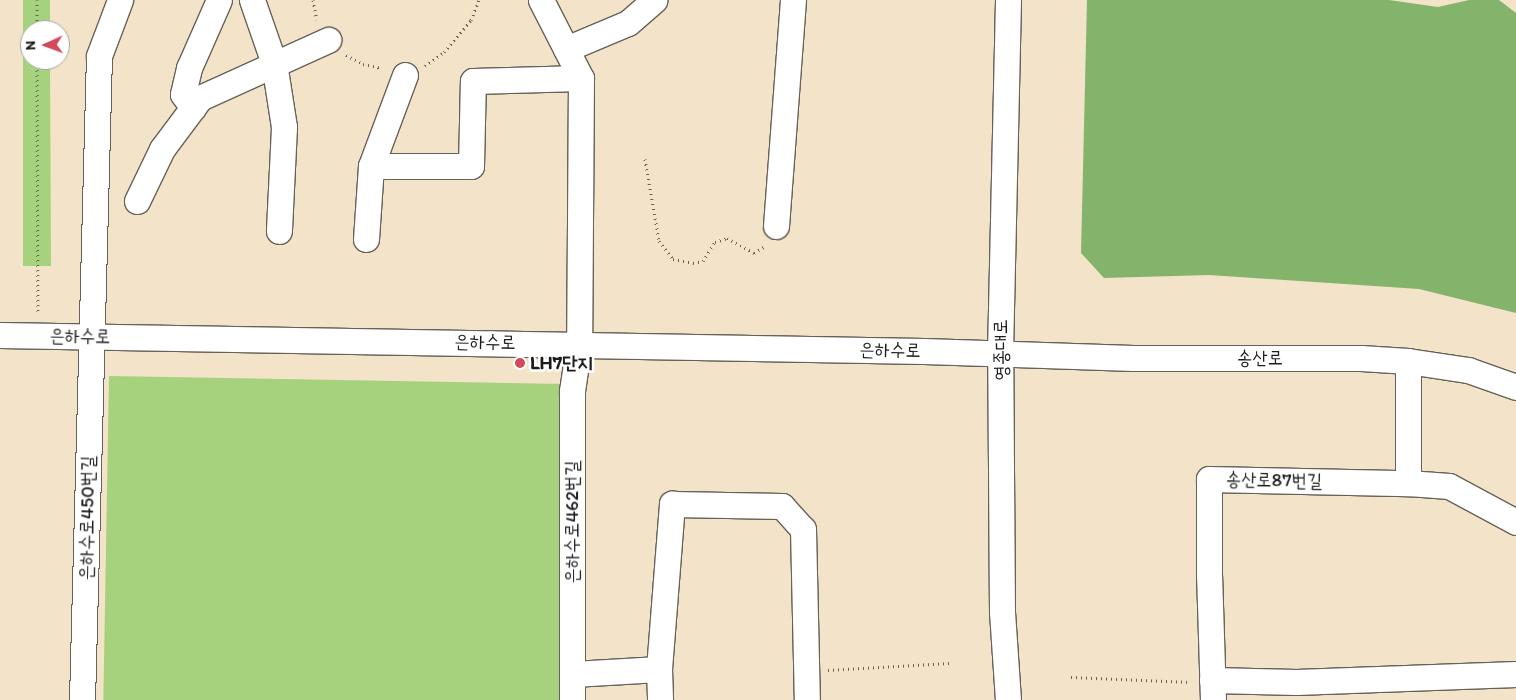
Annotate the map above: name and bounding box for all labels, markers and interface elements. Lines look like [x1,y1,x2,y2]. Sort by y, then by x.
north arrow [20,20,70,70]
text: N [22,40,39,51]
street label: 영종대로 [989,319,1013,381]
street label: 은하수로 [49,324,111,348]
street label: 은하수로 [454,330,516,354]
street label: 은하수로 [859,338,921,362]
street label: 송산로 [1237,347,1283,369]
place label: LH7단지 [530,352,593,374]
marker: LH7단지 [514,357,526,369]
street label: 은하수로450번길 [75,455,99,581]
street label: 은하수로462번길 [561,460,583,584]
street label: 송산로87번길 [1226,468,1322,492]

